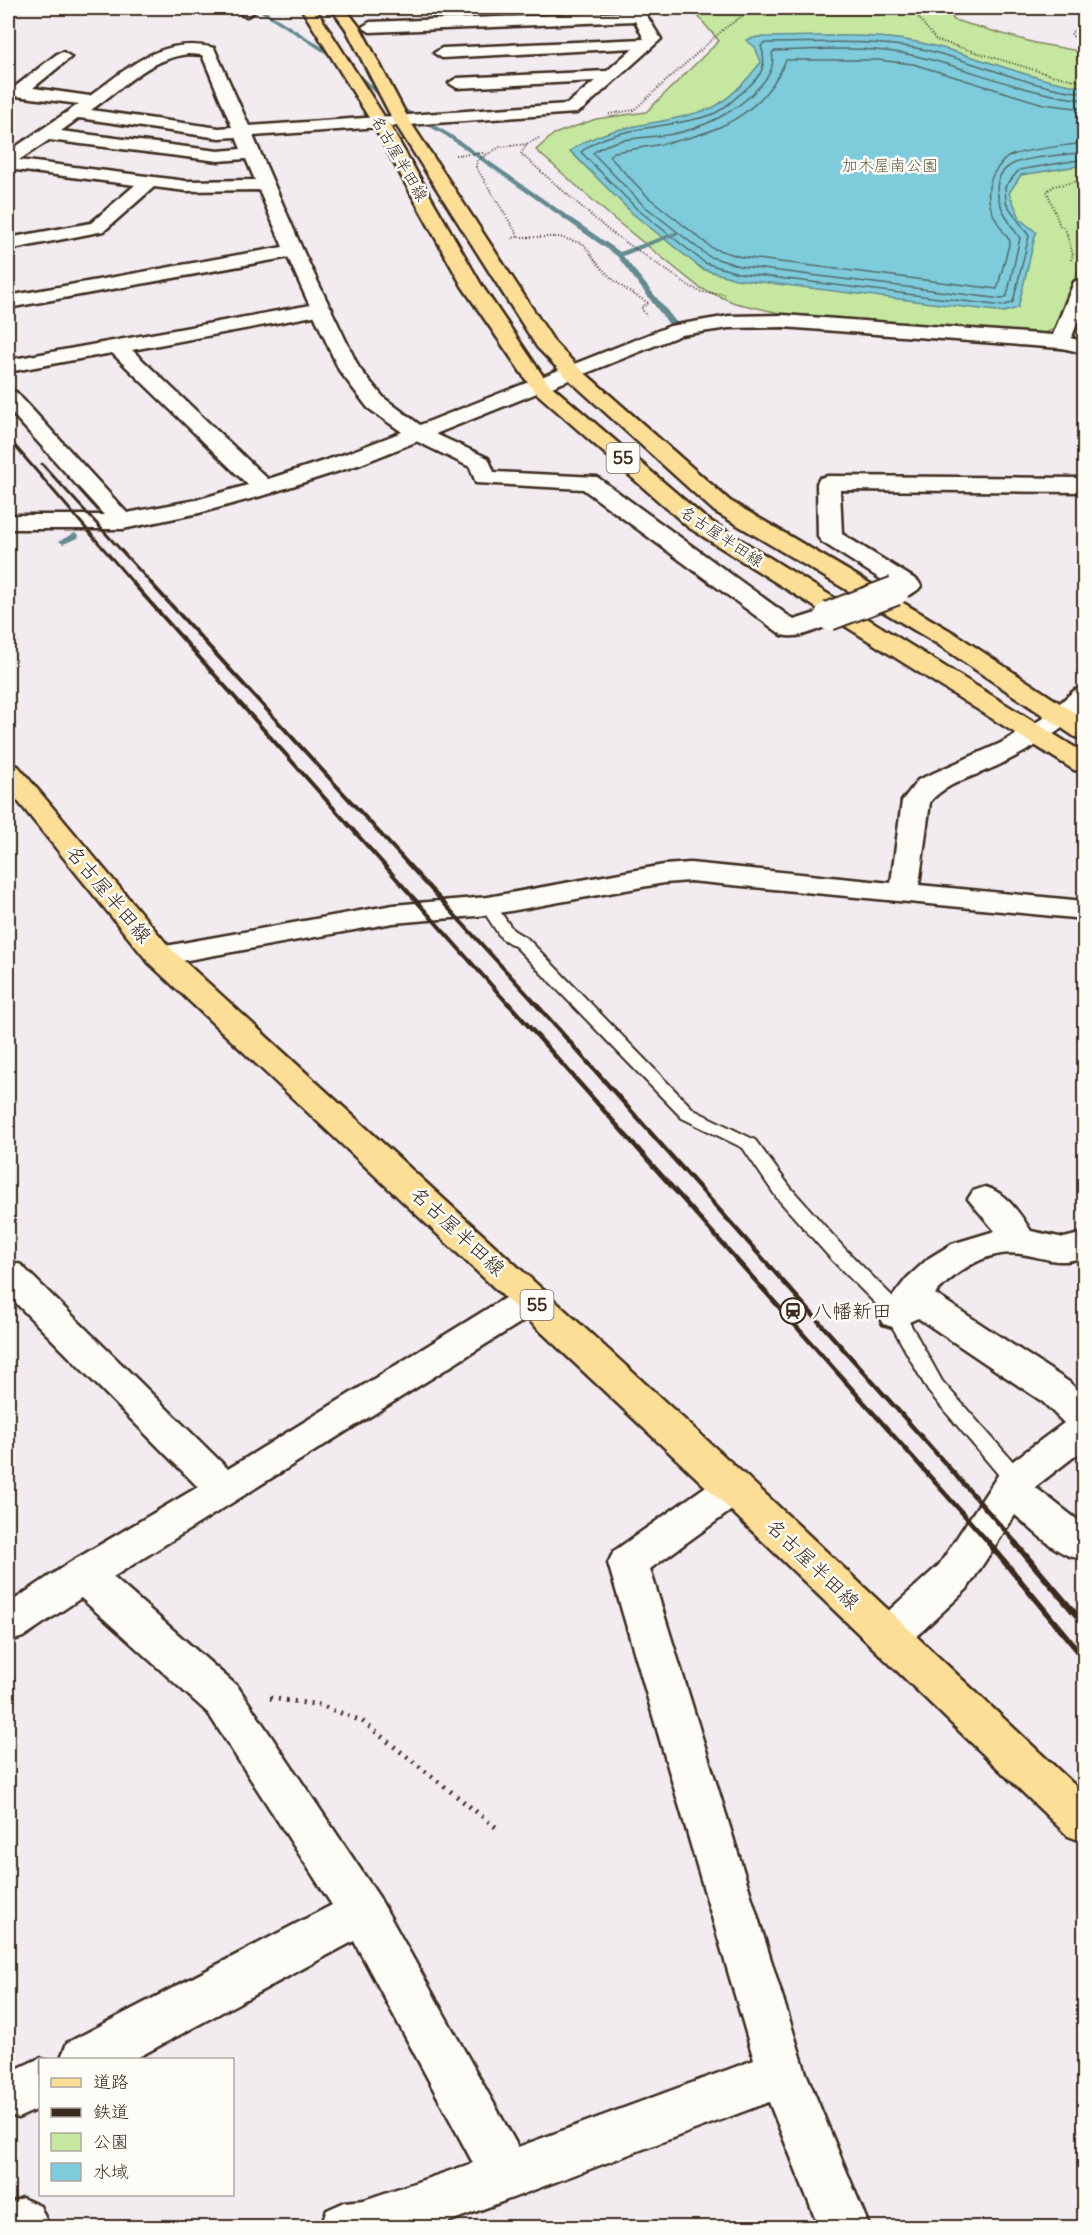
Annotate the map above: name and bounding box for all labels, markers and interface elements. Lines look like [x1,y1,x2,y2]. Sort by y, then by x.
street label: 名古屋半田線 [367,111,433,205]
park label: 加木屋南公園 [842,155,938,175]
road number: 55 [606,443,640,473]
street label: 名古屋半田線 [677,501,767,571]
street label: 名古屋半田線 [61,840,158,948]
street label: 名古屋半田線 [406,1181,511,1281]
road number: 55 [520,1290,554,1320]
station icon: 八幡新田 [778,1296,808,1326]
place label: 八幡新田 [812,1298,892,1323]
street label: 名古屋半田線 [762,1513,865,1614]
legend [39,2058,234,2196]
text: 道路 [93,2070,129,2093]
text: 鉄道 [93,2100,129,2123]
text: 公園 [93,2130,129,2153]
text: 水域 [93,2160,129,2183]

